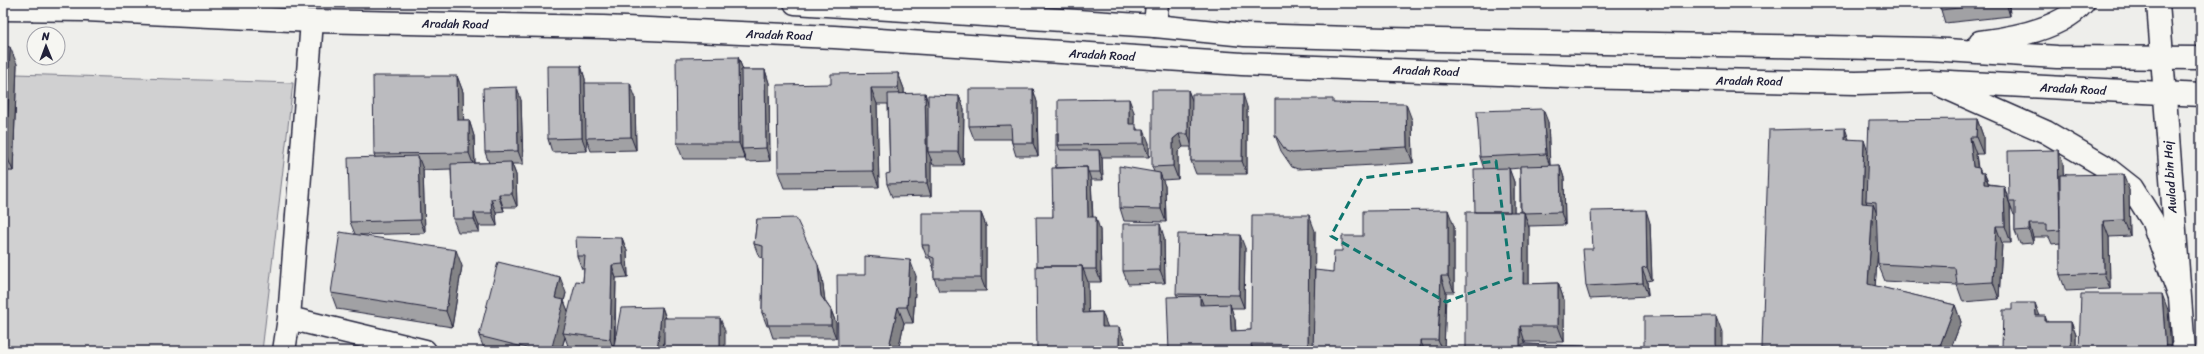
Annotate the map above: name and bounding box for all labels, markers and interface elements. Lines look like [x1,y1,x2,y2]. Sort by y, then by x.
street label: Aradah Road [421,12,490,36]
street label: Aradah Road [745,23,814,47]
north arrow [26,26,66,66]
text: N [41,27,50,46]
street label: Aradah Road [1067,42,1137,68]
street label: Aradah Road [1392,59,1461,83]
street label: Aradah Road [1715,69,1784,93]
street label: Aradah Road [2038,76,2108,102]
street label: Awlad bin Haj [2156,140,2184,215]

